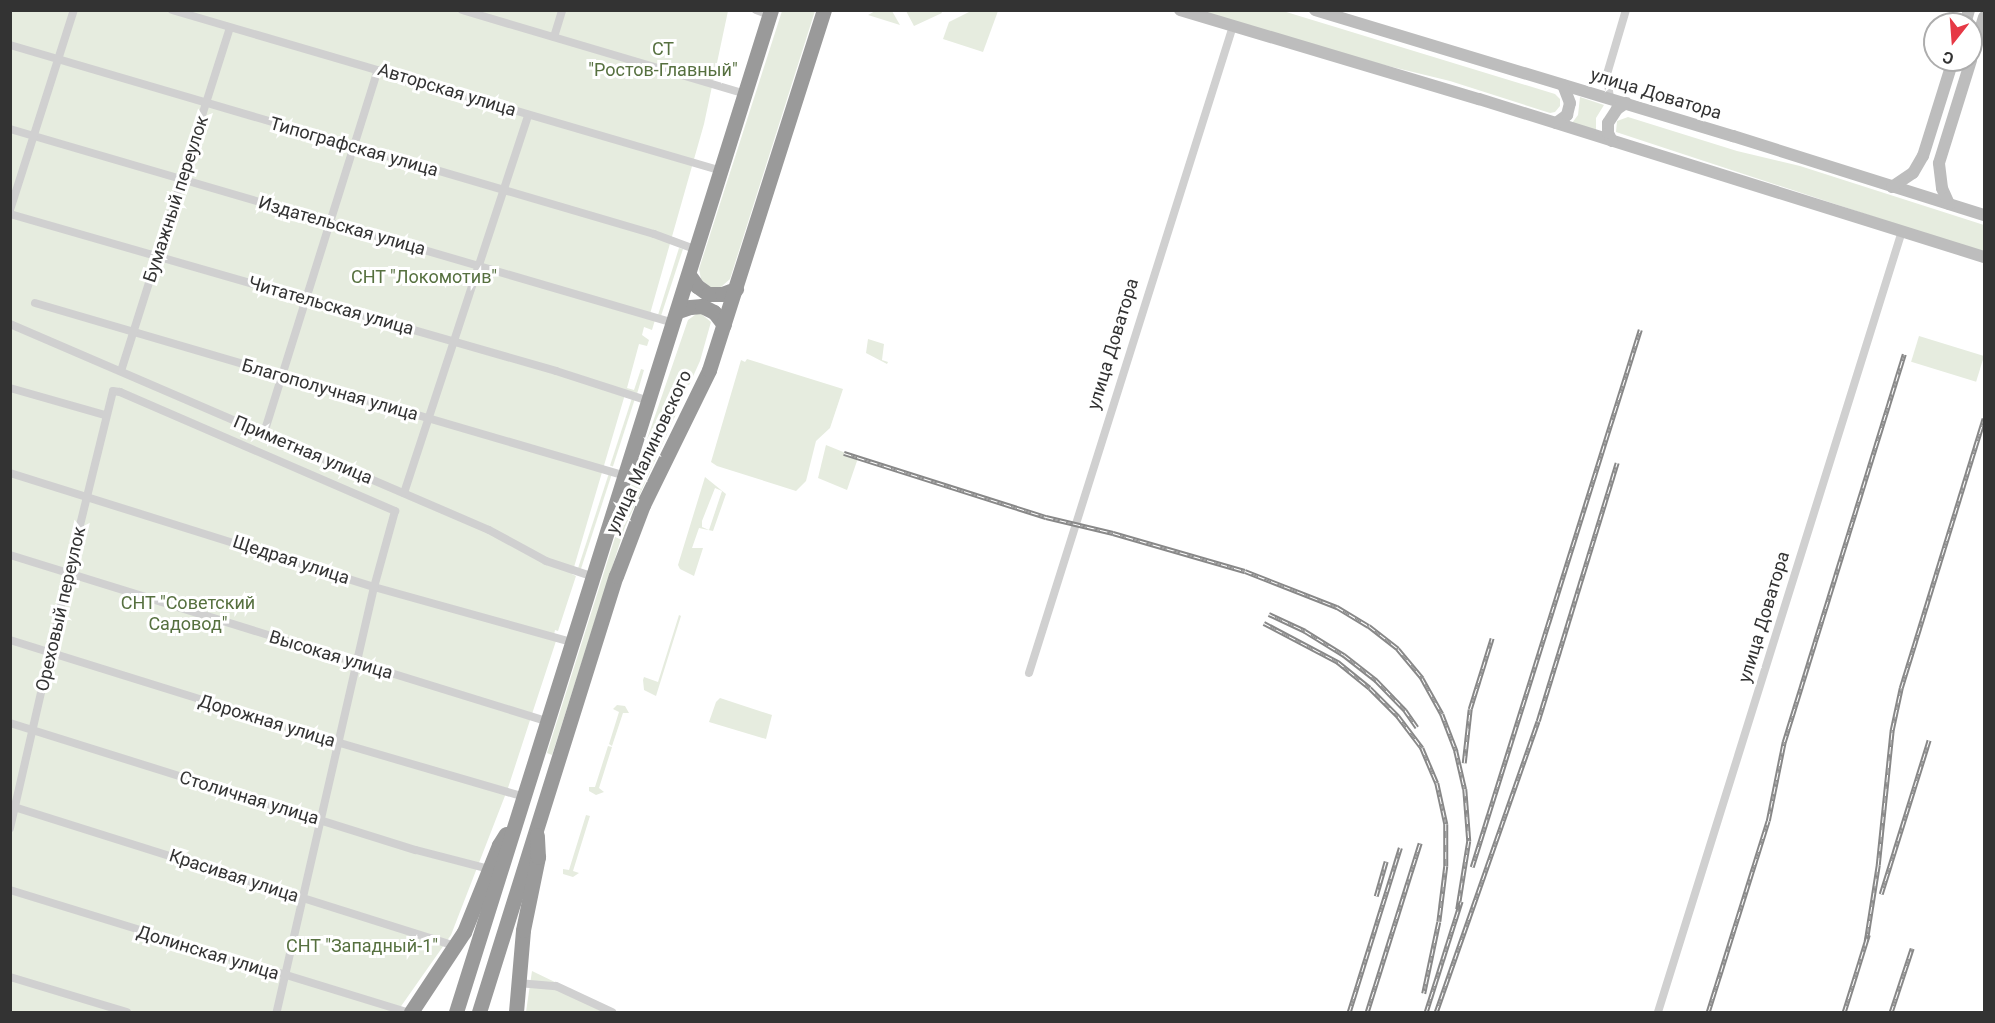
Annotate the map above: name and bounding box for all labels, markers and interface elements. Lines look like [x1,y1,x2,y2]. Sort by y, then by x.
north arrow [1923,12,1983,72]
park label: СТ "Ростов-Главный" [588,39,738,82]
text: С [1940,47,1956,68]
street label: Авторская улица [375,59,519,121]
street label: улица Доватора [1588,64,1724,124]
street label: Бумажный переулок [139,113,213,285]
street label: Типографская улица [267,113,441,181]
street label: Издательская улица [256,192,428,260]
park label: СНТ "Локомотив" [351,266,497,288]
street label: Читательская улица [246,272,416,340]
street label: улица Доватора [1083,276,1143,412]
street label: Благополучная улица [239,354,421,426]
street label: улица Малиновского [602,367,696,537]
street label: Приметная улица [230,411,376,489]
street label: Ореховый переулок [32,525,90,693]
street label: Щедрая улица [230,531,352,589]
street label: улица Доватора [1734,549,1794,685]
park label: СНТ "Советский Садовод" [121,593,255,636]
street label: Высокая улица [267,626,395,684]
street label: Дорожная улица [196,690,338,752]
street label: Столичная улица [177,767,321,829]
street label: Красивая улица [167,845,301,907]
street label: Долинская улица [134,921,282,985]
park label: СНТ "Западный-1" [286,935,438,957]

